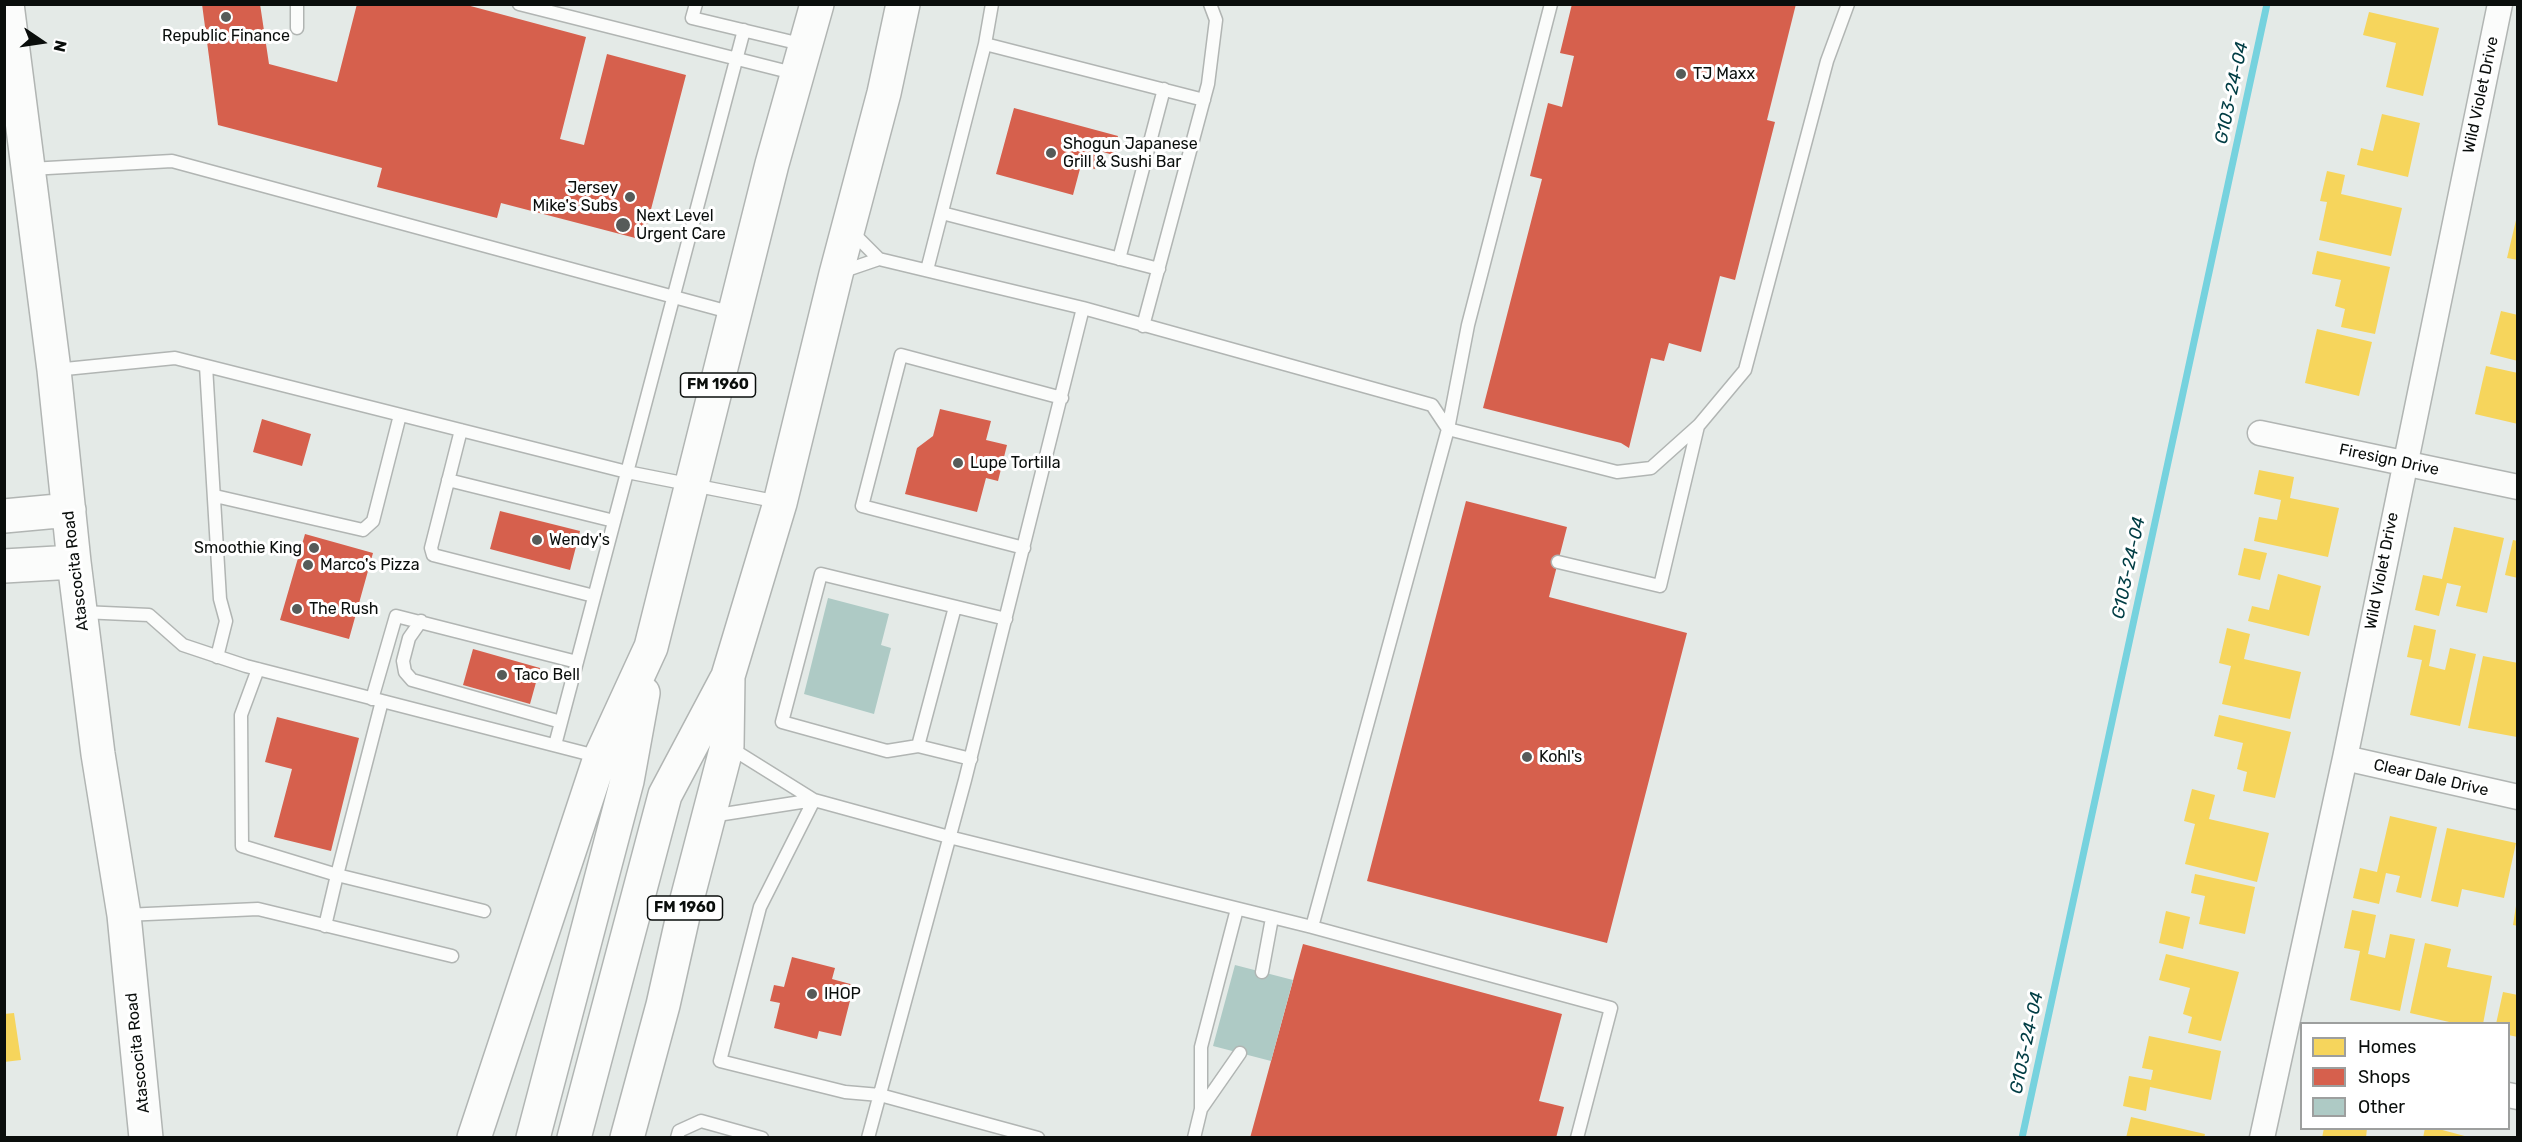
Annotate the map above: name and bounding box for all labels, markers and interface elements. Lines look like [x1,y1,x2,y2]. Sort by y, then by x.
marker: Republic Finance [219,10,233,24]
north arrow [12,12,72,72]
place label: Republic Finance [162,26,290,46]
street label: Wild Violet Drive [2459,35,2503,155]
text: N [49,38,71,54]
water label: G103-24-04 [2211,40,2253,146]
place label: TJ Maxx [1693,64,1755,84]
marker: TJ Maxx [1674,67,1688,81]
place label: Shogun Japanese Grill & Sushi Bar [1063,134,1198,172]
marker: Shogun Japanese Grill & Sushi Bar [1044,146,1058,160]
place label: Jersey Mike's Subs [533,178,618,216]
marker: Jersey Mike's Subs [623,190,637,204]
place label: Next Level Urgent Care [636,206,726,244]
marker: Next Level Urgent Care [614,216,632,234]
road number: FM 1960 [680,373,756,397]
street label: Firesign Drive [2337,440,2441,480]
place label: Lupe Tortilla [970,453,1061,473]
marker: Lupe Tortilla [951,456,965,470]
street label: Atascocita Road [59,510,93,632]
street label: Wild Violet Drive [2361,511,2403,631]
water label: G103-24-04 [2108,515,2150,621]
place label: Wendy's [549,530,610,550]
marker: Wendy's [530,533,544,547]
place label: Smoothie King [194,538,302,558]
marker: Smoothie King [307,541,321,555]
place label: Marco's Pizza [320,555,419,575]
marker: Marco's Pizza [301,558,315,572]
place label: The Rush [309,599,379,619]
marker: The Rush [290,602,304,616]
place label: Taco Bell [514,665,580,685]
marker: Taco Bell [495,668,509,682]
place label: Kohl's [1539,747,1582,767]
marker: Kohl's [1520,750,1534,764]
street label: Clear Dale Drive [2372,755,2490,801]
road number: FM 1960 [648,896,722,920]
place label: IHOP [824,984,861,1004]
marker: IHOP [805,987,819,1001]
water label: G103-24-04 [2006,990,2048,1096]
street label: Atascocita Road [122,992,154,1114]
legend [2300,1022,2510,1130]
text: Homes [2358,1036,2416,1058]
text: Shops [2358,1066,2410,1088]
text: Other [2358,1096,2405,1118]

